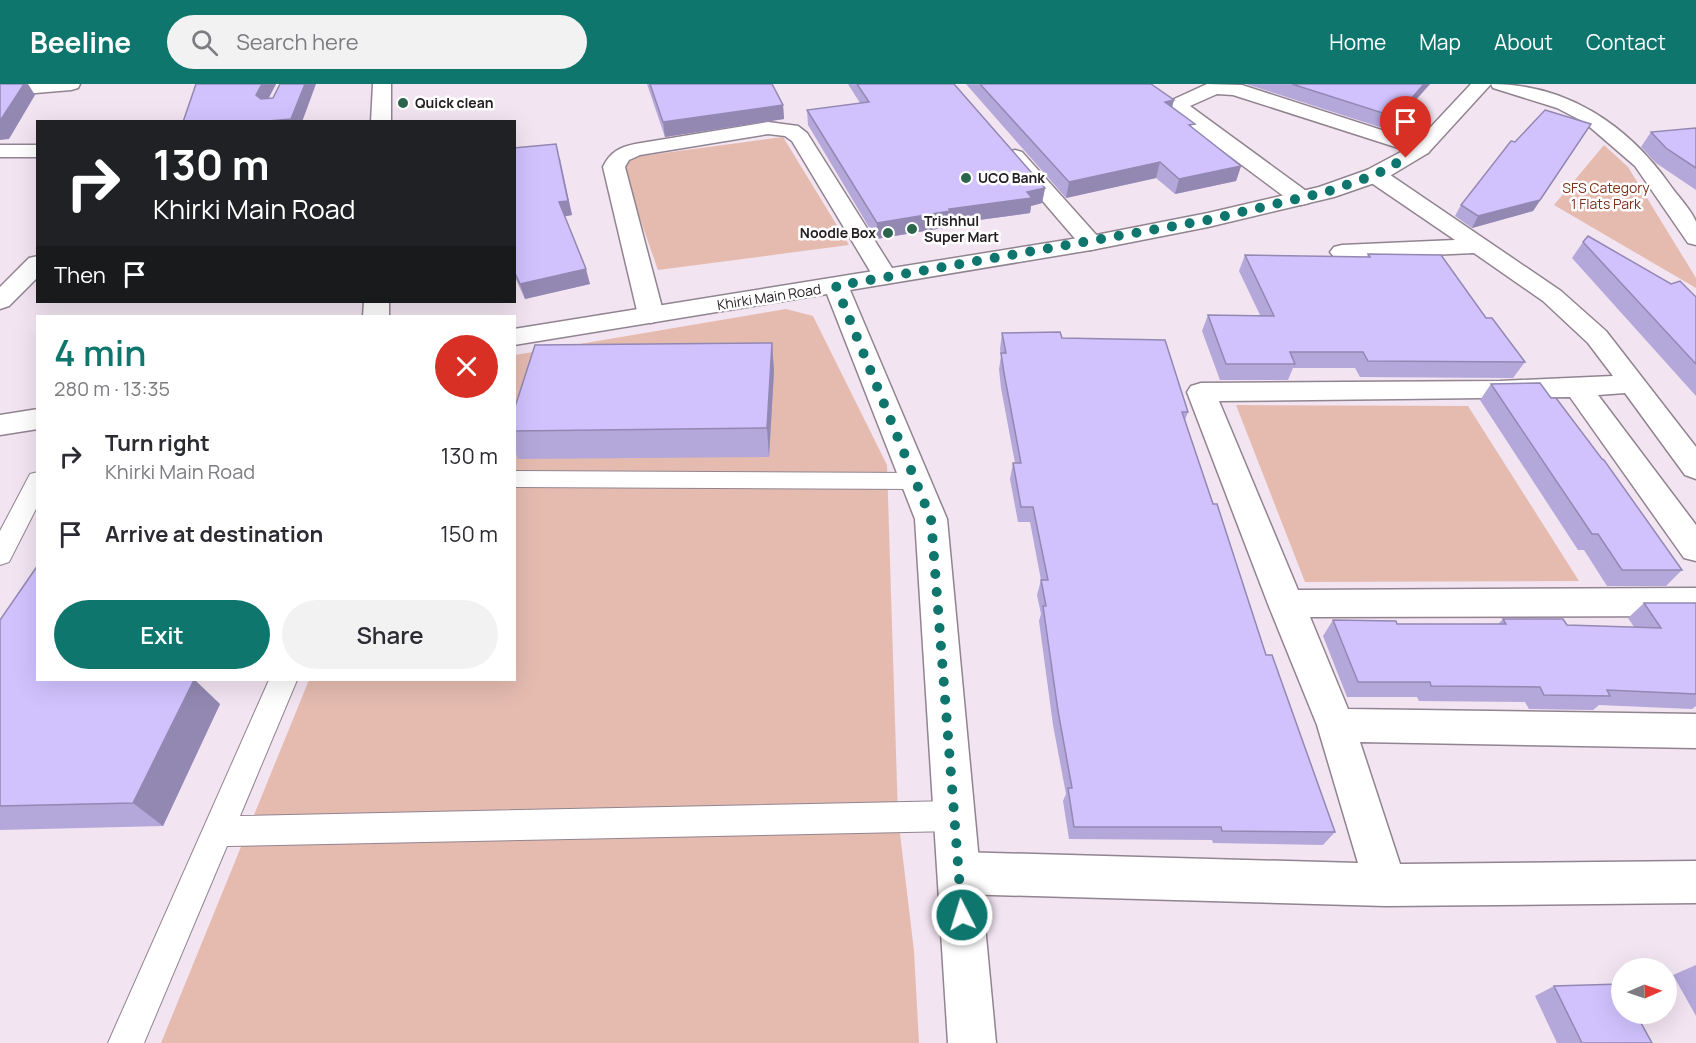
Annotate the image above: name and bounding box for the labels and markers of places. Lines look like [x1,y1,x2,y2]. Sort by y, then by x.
place label: Quick clean [415,93,493,112]
marker: Quick clean [396,96,410,110]
pin [1380,96,1431,158]
place label: UCO Bank [978,168,1045,187]
marker: UCO Bank [959,171,973,185]
place label: Trishhul Super Mart [924,211,999,246]
marker: Trishhul Super Mart [905,222,919,236]
place label: Noodle Box [800,223,876,242]
marker: Noodle Box [881,226,895,240]

